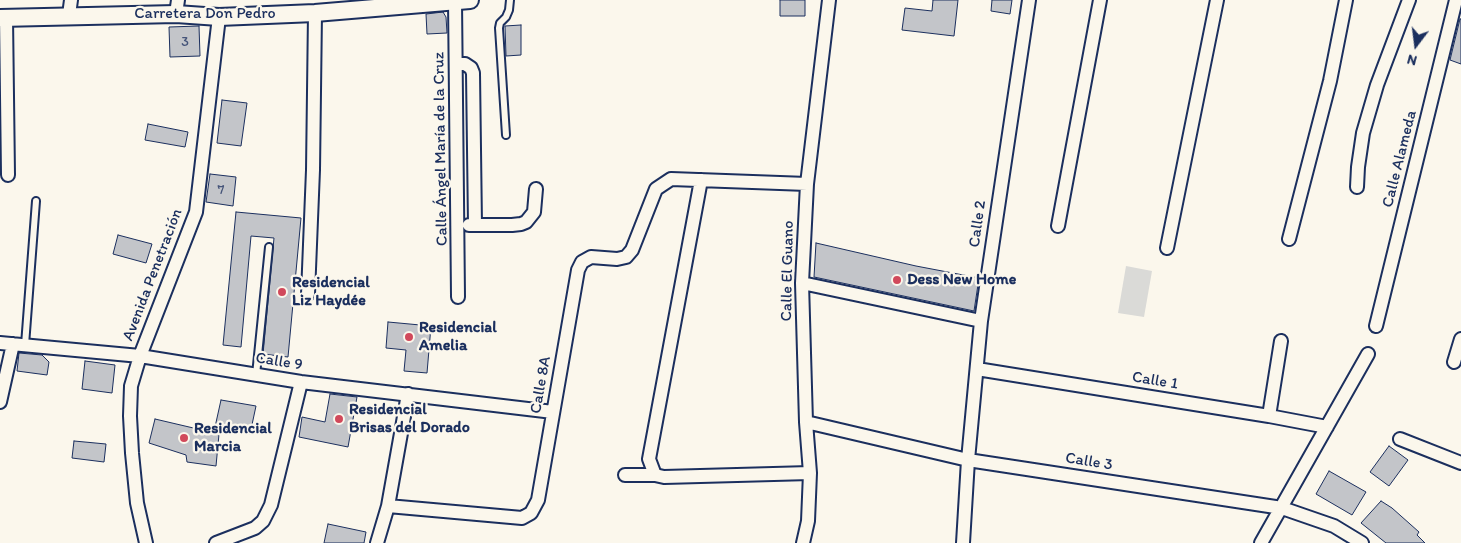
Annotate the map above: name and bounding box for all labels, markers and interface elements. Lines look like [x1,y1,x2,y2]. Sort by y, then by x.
street label: Carretera Don Pedro [134,4,276,24]
north arrow [1391,20,1441,70]
house number: 3 [181,34,189,50]
text: N [1405,51,1419,69]
street label: Calle Ángel María de la Cruz [430,52,452,246]
street label: Calle Alameda [1379,108,1421,210]
house number: 7 [218,182,224,198]
street label: Calle 2 [965,199,991,249]
street label: Avenida Penetración [119,206,187,344]
street label: Calle El Guano [778,220,798,322]
place label: Dess New Home [907,270,1016,290]
place label: Residencial Liz Haydée [292,273,370,311]
marker: Dess New Home [891,274,903,286]
marker: Residencial Liz Haydée [276,286,288,298]
place label: Residencial Amelia [419,318,497,356]
marker: Residencial Amelia [403,331,415,343]
street label: Calle 9 [254,349,304,375]
street label: Calle 8A [527,355,555,415]
street label: Calle 1 [1131,368,1179,394]
place label: Residencial Brisas del Dorado [349,400,470,438]
marker: Residencial Brisas del Dorado [333,413,345,425]
place label: Residencial Marcia [194,419,272,457]
marker: Residencial Marcia [178,432,190,444]
street label: Calle 3 [1064,449,1114,475]

